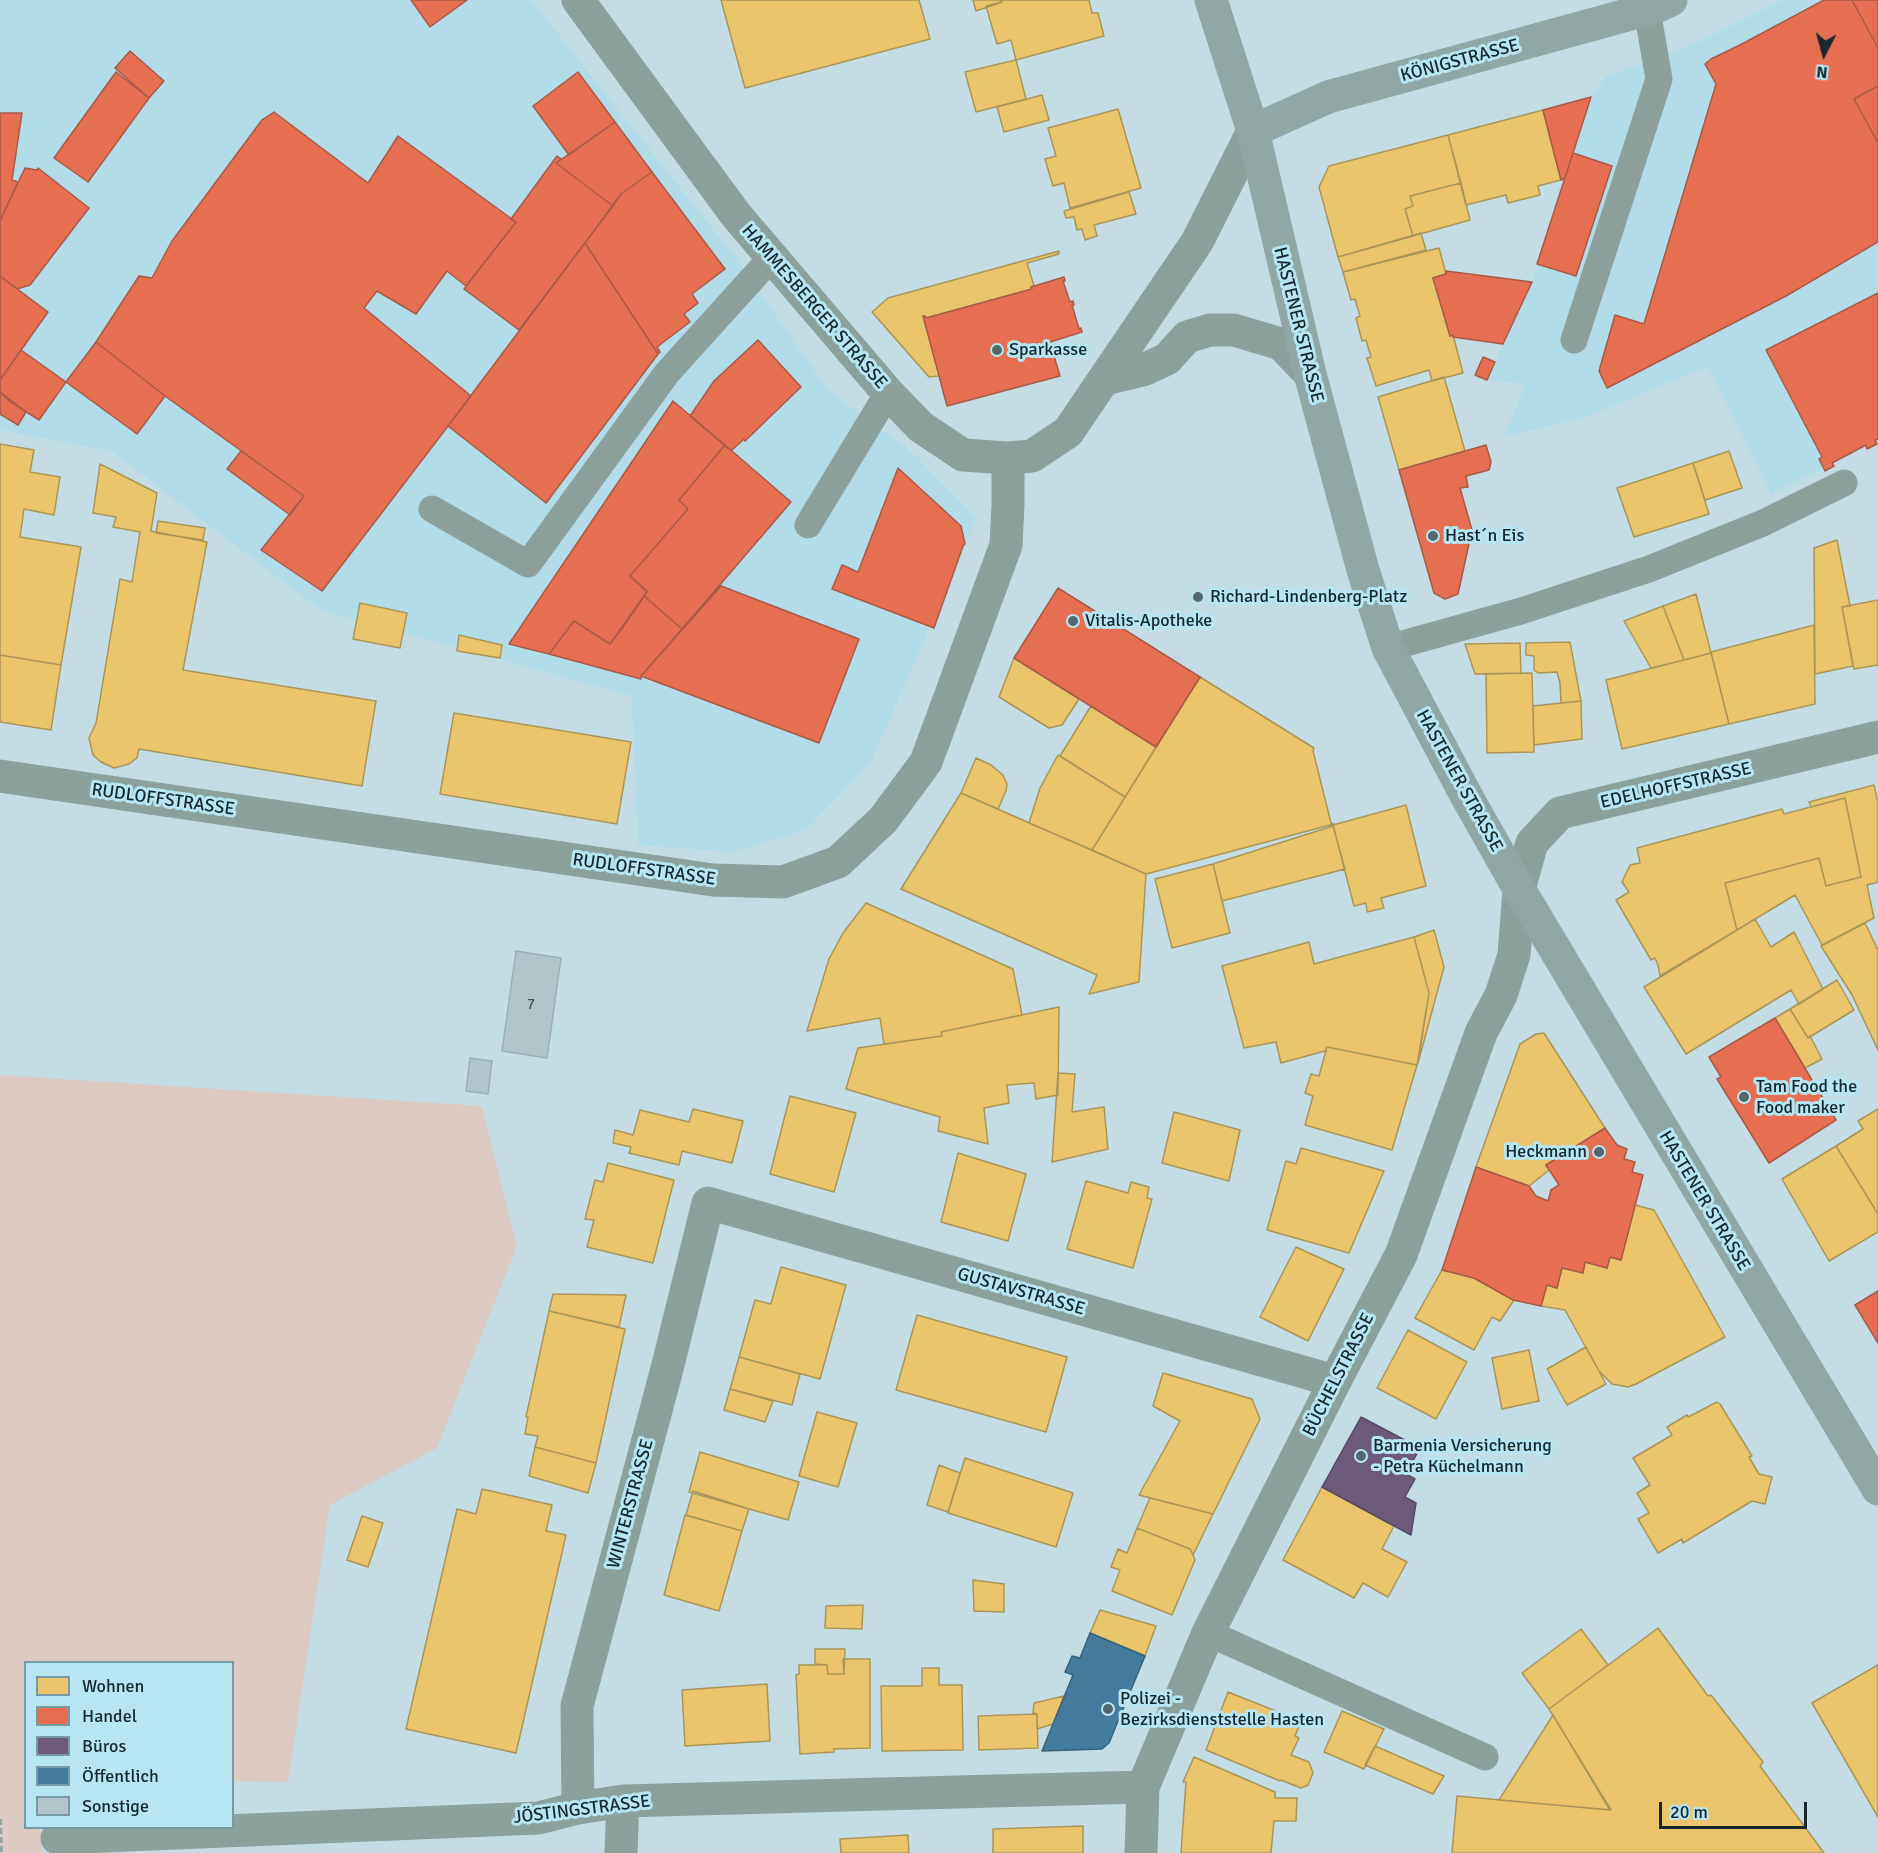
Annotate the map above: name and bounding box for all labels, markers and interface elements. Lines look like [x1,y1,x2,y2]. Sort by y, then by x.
north arrow [1794,24,1854,84]
street label: KÖNIGSTRASSE [1398,35,1522,87]
text: N [1816,61,1829,82]
street label: HAMMESBERGER STRASSE [737,220,891,394]
street label: HASTENER STRASSE [1268,245,1328,405]
place label: Sparkasse [1009,339,1087,361]
marker: Sparkasse [990,343,1004,357]
place label: Hast´n Eis [1445,525,1524,547]
marker: Hast´n Eis [1426,529,1440,543]
place label: Richard-Lindenberg-Platz [1210,586,1407,608]
marker: Richard-Lindenberg-Platz [1191,590,1205,604]
place label: Vitalis-Apotheke [1085,610,1212,632]
marker: Vitalis-Apotheke [1066,614,1080,628]
street label: HASTENER STRASSE [1411,706,1507,856]
street label: EDELHOFFSTRASSE [1598,758,1754,814]
street label: RUDLOFFSTRASSE [90,779,236,821]
street label: RUDLOFFSTRASSE [571,849,717,891]
house number: 7 [527,996,535,1014]
place label: Tam Food the Food maker [1756,1076,1857,1118]
marker: Tam Food the Food maker [1737,1090,1751,1104]
street label: HASTENER STRASSE [1654,1127,1754,1275]
place label: Heckmann [1505,1141,1587,1163]
marker: Heckmann [1592,1145,1606,1159]
street label: GUSTAVSTRASSE [955,1263,1087,1321]
street label: BÜCHELSTRASSE [1299,1310,1379,1440]
place label: Barmenia Versicherung - Petra Küchelmann [1373,1435,1552,1478]
street label: WINTERSTRASSE [603,1437,659,1571]
marker: Barmenia Versicherung - Petra Küchelmann [1354,1449,1368,1463]
legend [24,1661,234,1829]
text: Wohnen [82,1675,144,1697]
place label: Polizei - Bezirksdienststelle Hasten [1120,1688,1324,1730]
marker: Polizei - Bezirksdienststelle Hasten [1101,1702,1115,1716]
text: Handel [82,1705,137,1727]
text: Büros [82,1735,126,1757]
text: Öffentlich [82,1765,159,1787]
scale bar [1662,1790,1810,1828]
street label: JÖSTINGSTRASSE [512,1791,652,1829]
text: Sonstige [82,1795,149,1817]
text: 20 m [1670,1801,1708,1823]

